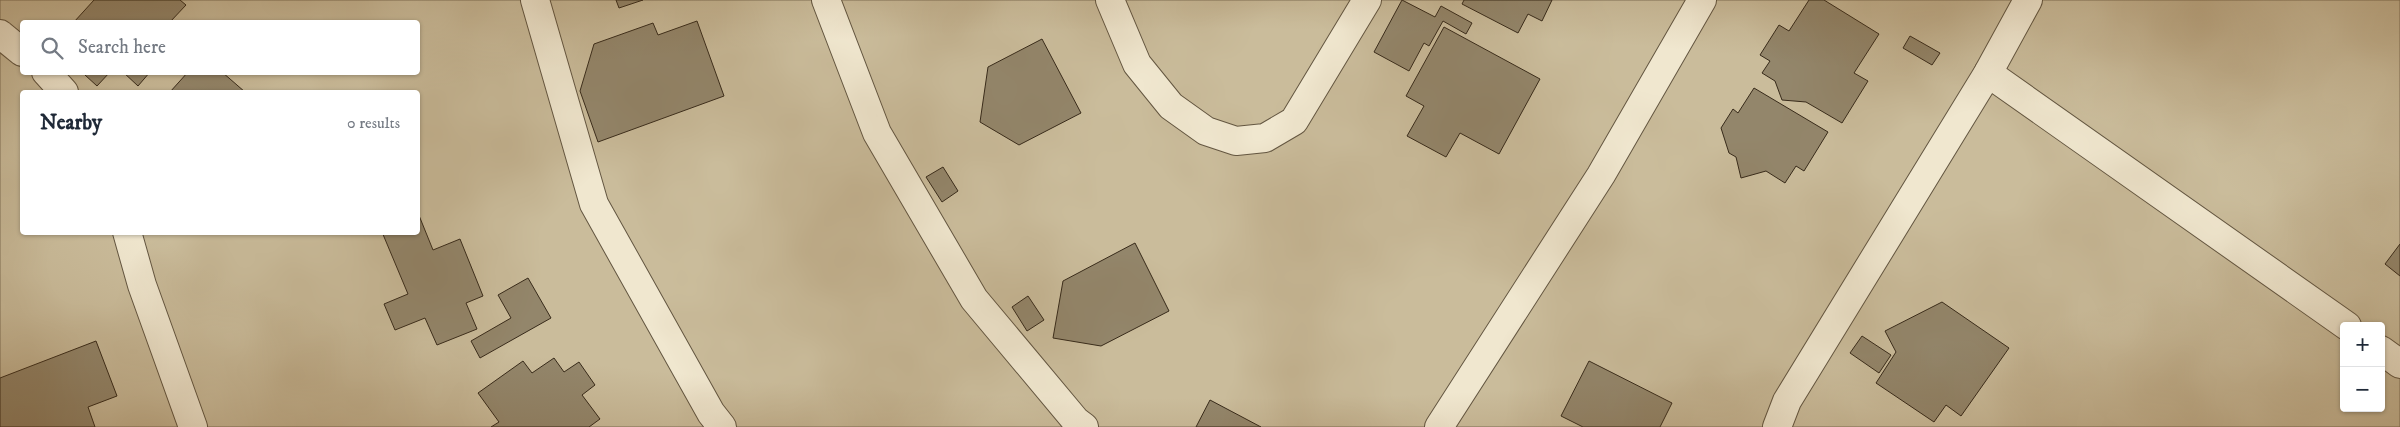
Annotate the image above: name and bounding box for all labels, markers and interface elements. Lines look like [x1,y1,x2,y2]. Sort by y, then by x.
search box [20,20,420,75]
icon: search [38,34,66,62]
text: Search here [78,36,166,59]
text: Nearby [40,110,102,136]
text: 0 results [347,113,400,133]
map controls [2340,322,2385,412]
button: + [2340,322,2385,367]
button: − [2340,367,2385,412]

